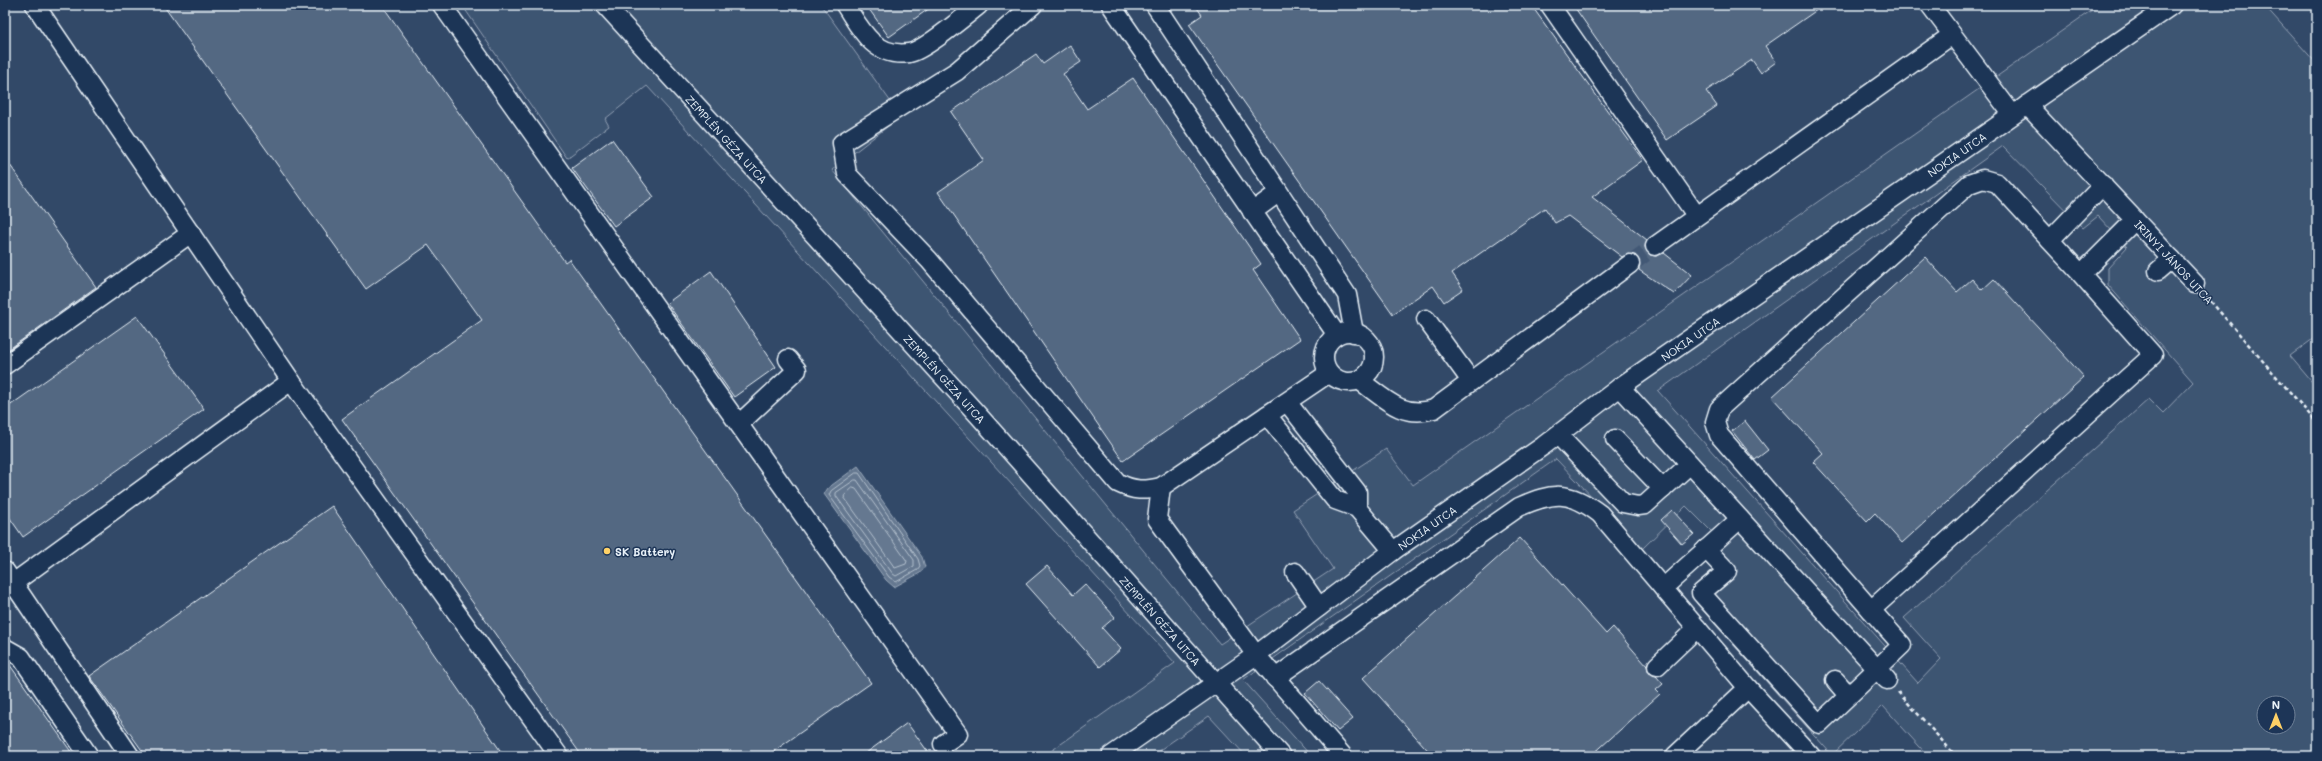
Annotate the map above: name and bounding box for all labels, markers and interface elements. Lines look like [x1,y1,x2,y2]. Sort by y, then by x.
street label: ZEMPLÉN GÉZA UTCA [683,91,771,186]
street label: NOKIA UTCA [1924,128,1989,180]
street label: IRINYI JÁNOS UTCA [2131,217,2217,307]
street label: NOKIA UTCA [1658,313,1722,364]
street label: ZEMPLÉN GÉZA UTCA [901,331,989,426]
street label: NOKIA UTCA [1394,502,1459,553]
place label: SK Battery [615,544,675,559]
marker: SK Battery [602,546,612,556]
street label: ZEMPLÉN GÉZA UTCA [1117,572,1204,668]
north arrow [2256,695,2296,735]
text: N [2272,697,2280,712]

